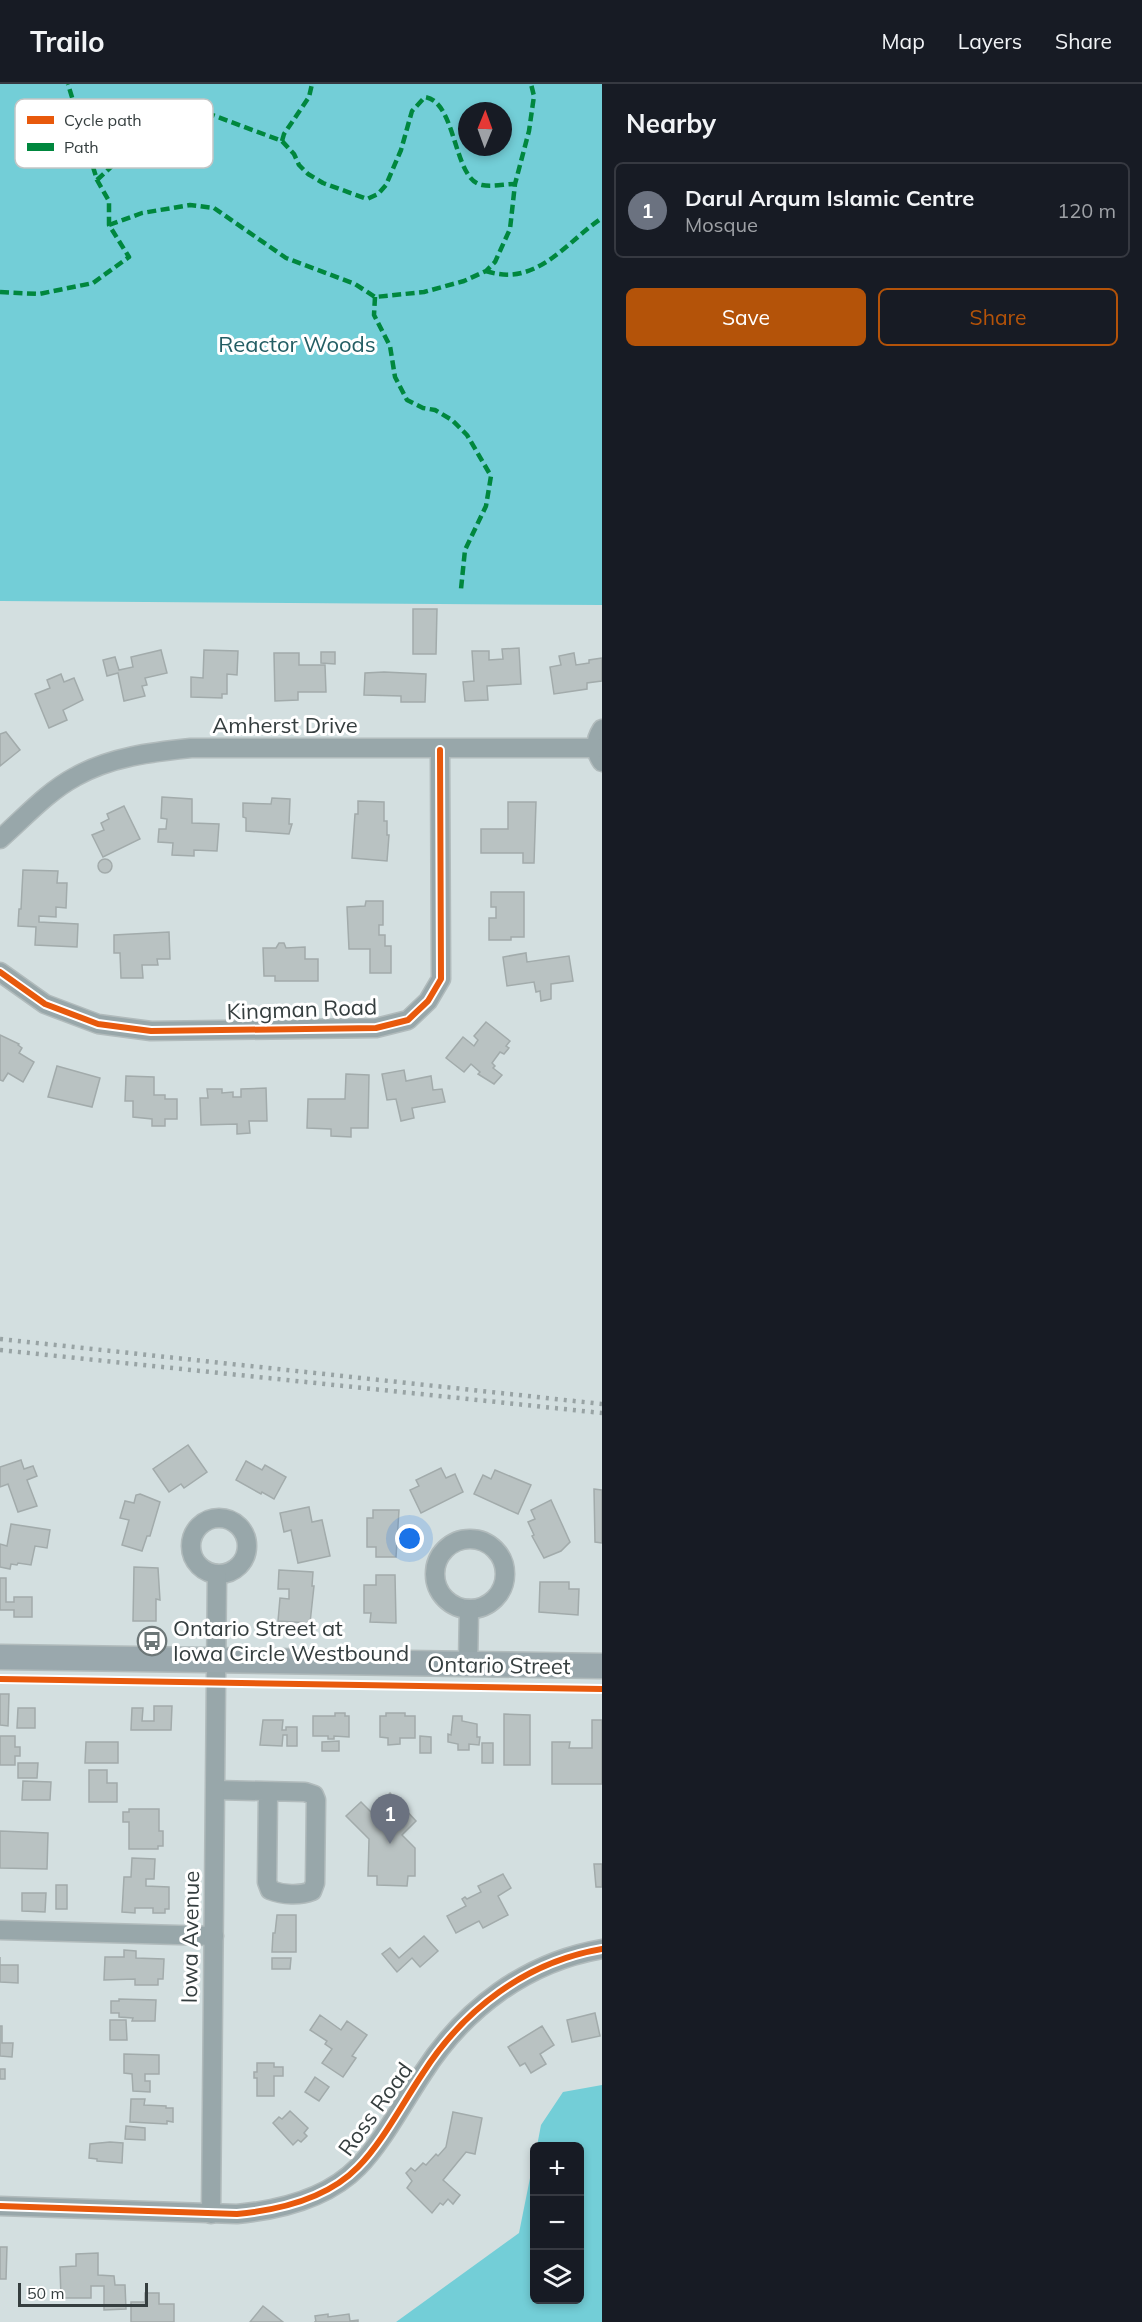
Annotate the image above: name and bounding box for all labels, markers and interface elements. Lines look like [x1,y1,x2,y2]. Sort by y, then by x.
text: Trailo [30,24,105,59]
text: Map [882,28,925,54]
text: Layers [958,28,1022,54]
text: Share [1055,28,1112,54]
legend [15,99,213,168]
north arrow [458,102,512,156]
text: Nearby [626,107,716,140]
text: Cycle path [64,110,142,130]
text: Path [64,137,99,157]
text: Darul Arqum Islamic Centre [685,184,974,212]
text: 1 [642,198,654,223]
text: 120 m [1057,198,1116,223]
text: Mosque [685,212,758,237]
button: Save [626,288,866,346]
button: Share [878,288,1118,346]
park label: Reactor Woods [218,330,376,358]
street label: Amherst Drive [212,711,358,739]
street label: Kingman Road [226,992,378,1026]
your location [395,1524,424,1553]
place label: Ontario Street at Iowa Circle Westbound [173,1614,409,1667]
bus stop icon: Ontario Street at Iowa Circle Westbound [136,1625,168,1657]
street label: Ontario Street [427,1650,571,1680]
pin: 1 [370,1794,410,1844]
street label: Iowa Avenue [175,1870,205,2004]
street label: Ross Road [332,2057,418,2161]
map controls [530,2142,584,2304]
button: + [530,2142,584,2196]
button: − [530,2196,584,2250]
button: layers [530,2250,584,2304]
scale bar [18,2280,148,2308]
text: 50 m [27,2283,64,2303]

